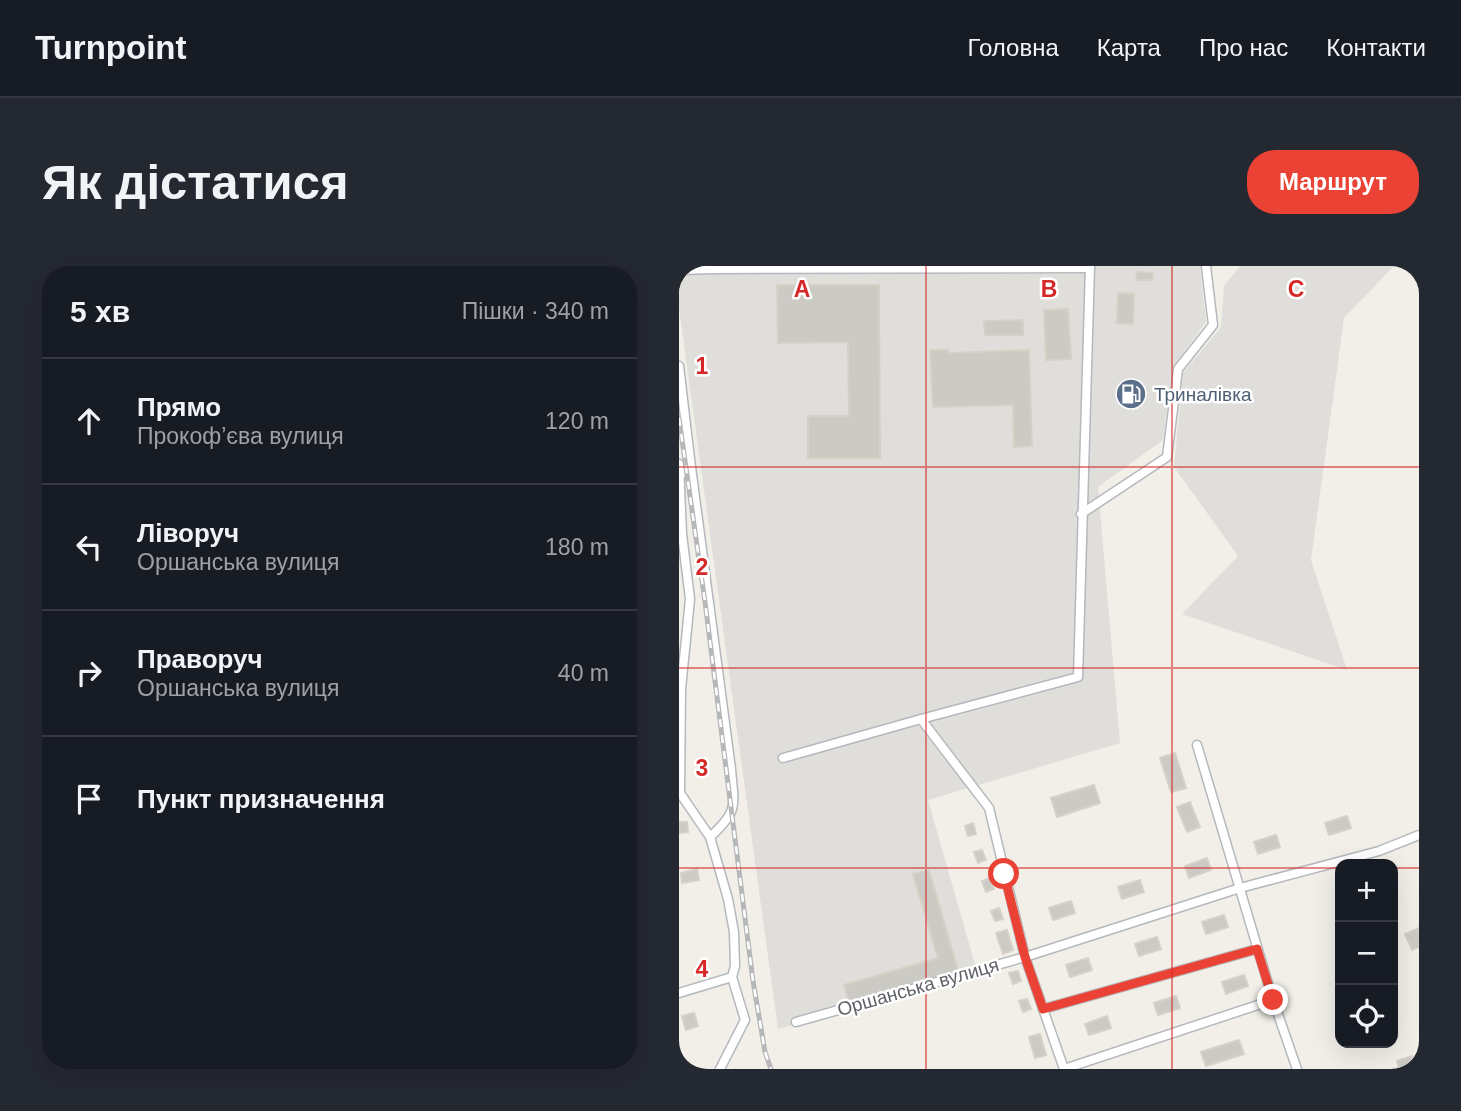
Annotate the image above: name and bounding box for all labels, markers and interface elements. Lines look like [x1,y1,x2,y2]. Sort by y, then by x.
text: Turnpoint [35,29,187,66]
text: Головна [968,34,1059,61]
text: Карта [1097,34,1161,61]
text: Про нас [1199,34,1288,61]
text: Контакти [1326,34,1426,61]
button: Маршрут [1247,150,1419,214]
text: Як дістатися [42,155,349,209]
text: A [794,276,810,302]
text: B [1041,276,1057,302]
text: C [1288,276,1304,302]
text: 5 хв [70,295,130,328]
text: Пішки · 340 m [462,298,609,324]
text: 1 [696,353,709,379]
fuel station icon: Триналівка [1114,377,1148,411]
place label: Триналівка [1154,384,1252,405]
text: Прямо [137,392,221,422]
icon: ahead [70,402,108,440]
text: 120 m [545,408,609,434]
text: Прокоф’єва вулиця [137,423,344,449]
text: Ліворуч [137,518,239,548]
icon: left [70,528,108,566]
text: 180 m [545,534,609,560]
text: Оршанська вулиця [137,549,339,575]
text: 2 [696,554,708,580]
text: Праворуч [137,644,263,674]
icon: right [70,654,108,692]
text: 40 m [558,660,609,686]
text: Оршанська вулиця [137,675,339,701]
text: 3 [696,755,708,781]
icon: arrive [70,780,108,818]
text: Пункт призначення [137,784,385,814]
route start [988,858,1019,889]
map controls [1335,859,1398,1048]
button: + [1335,859,1398,922]
button: − [1335,922,1398,985]
street label: Оршанська вулиця [835,954,1001,1020]
text: 4 [696,956,709,982]
route end [1257,984,1288,1015]
button: locate [1335,985,1398,1048]

